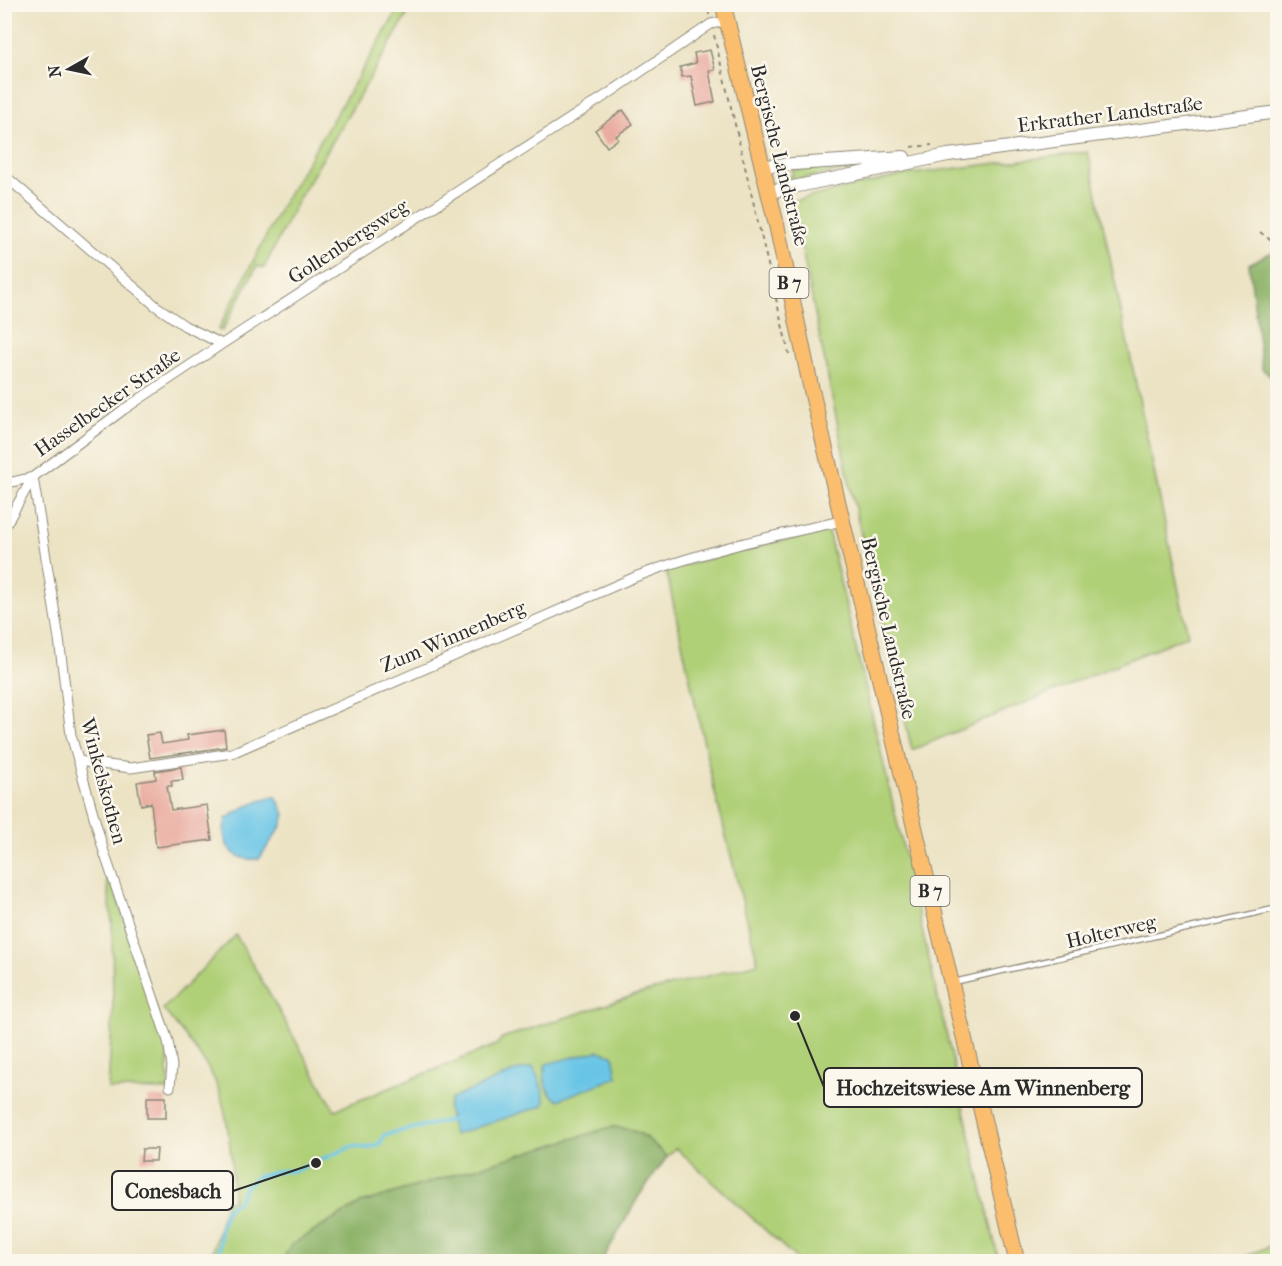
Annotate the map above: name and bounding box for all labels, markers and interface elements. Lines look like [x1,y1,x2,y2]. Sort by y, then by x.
north arrow [39,39,99,99]
street label: Bergische Landstraße [746,62,813,248]
text: N [44,63,65,79]
street label: Erkrather Landstraße [1016,92,1204,137]
street label: Gollenbergsweg [284,194,413,289]
road number: B 7 [770,268,808,298]
street label: Hasselbecker Straße [30,343,185,461]
street label: Bergische Landstraße [856,535,921,722]
street label: Zum Winnenberg [377,595,529,677]
street label: Winkelskothen [75,715,131,847]
road number: B 7 [910,876,950,906]
street label: Holterweg [1064,910,1159,953]
callout: Hochzeitswiese Am Winnenberg [824,1068,1142,1107]
text: Hochzeitswiese Am Winnenberg [836,1076,1131,1100]
callout: Conesbach [112,1171,233,1210]
text: Conesbach [125,1179,221,1203]

